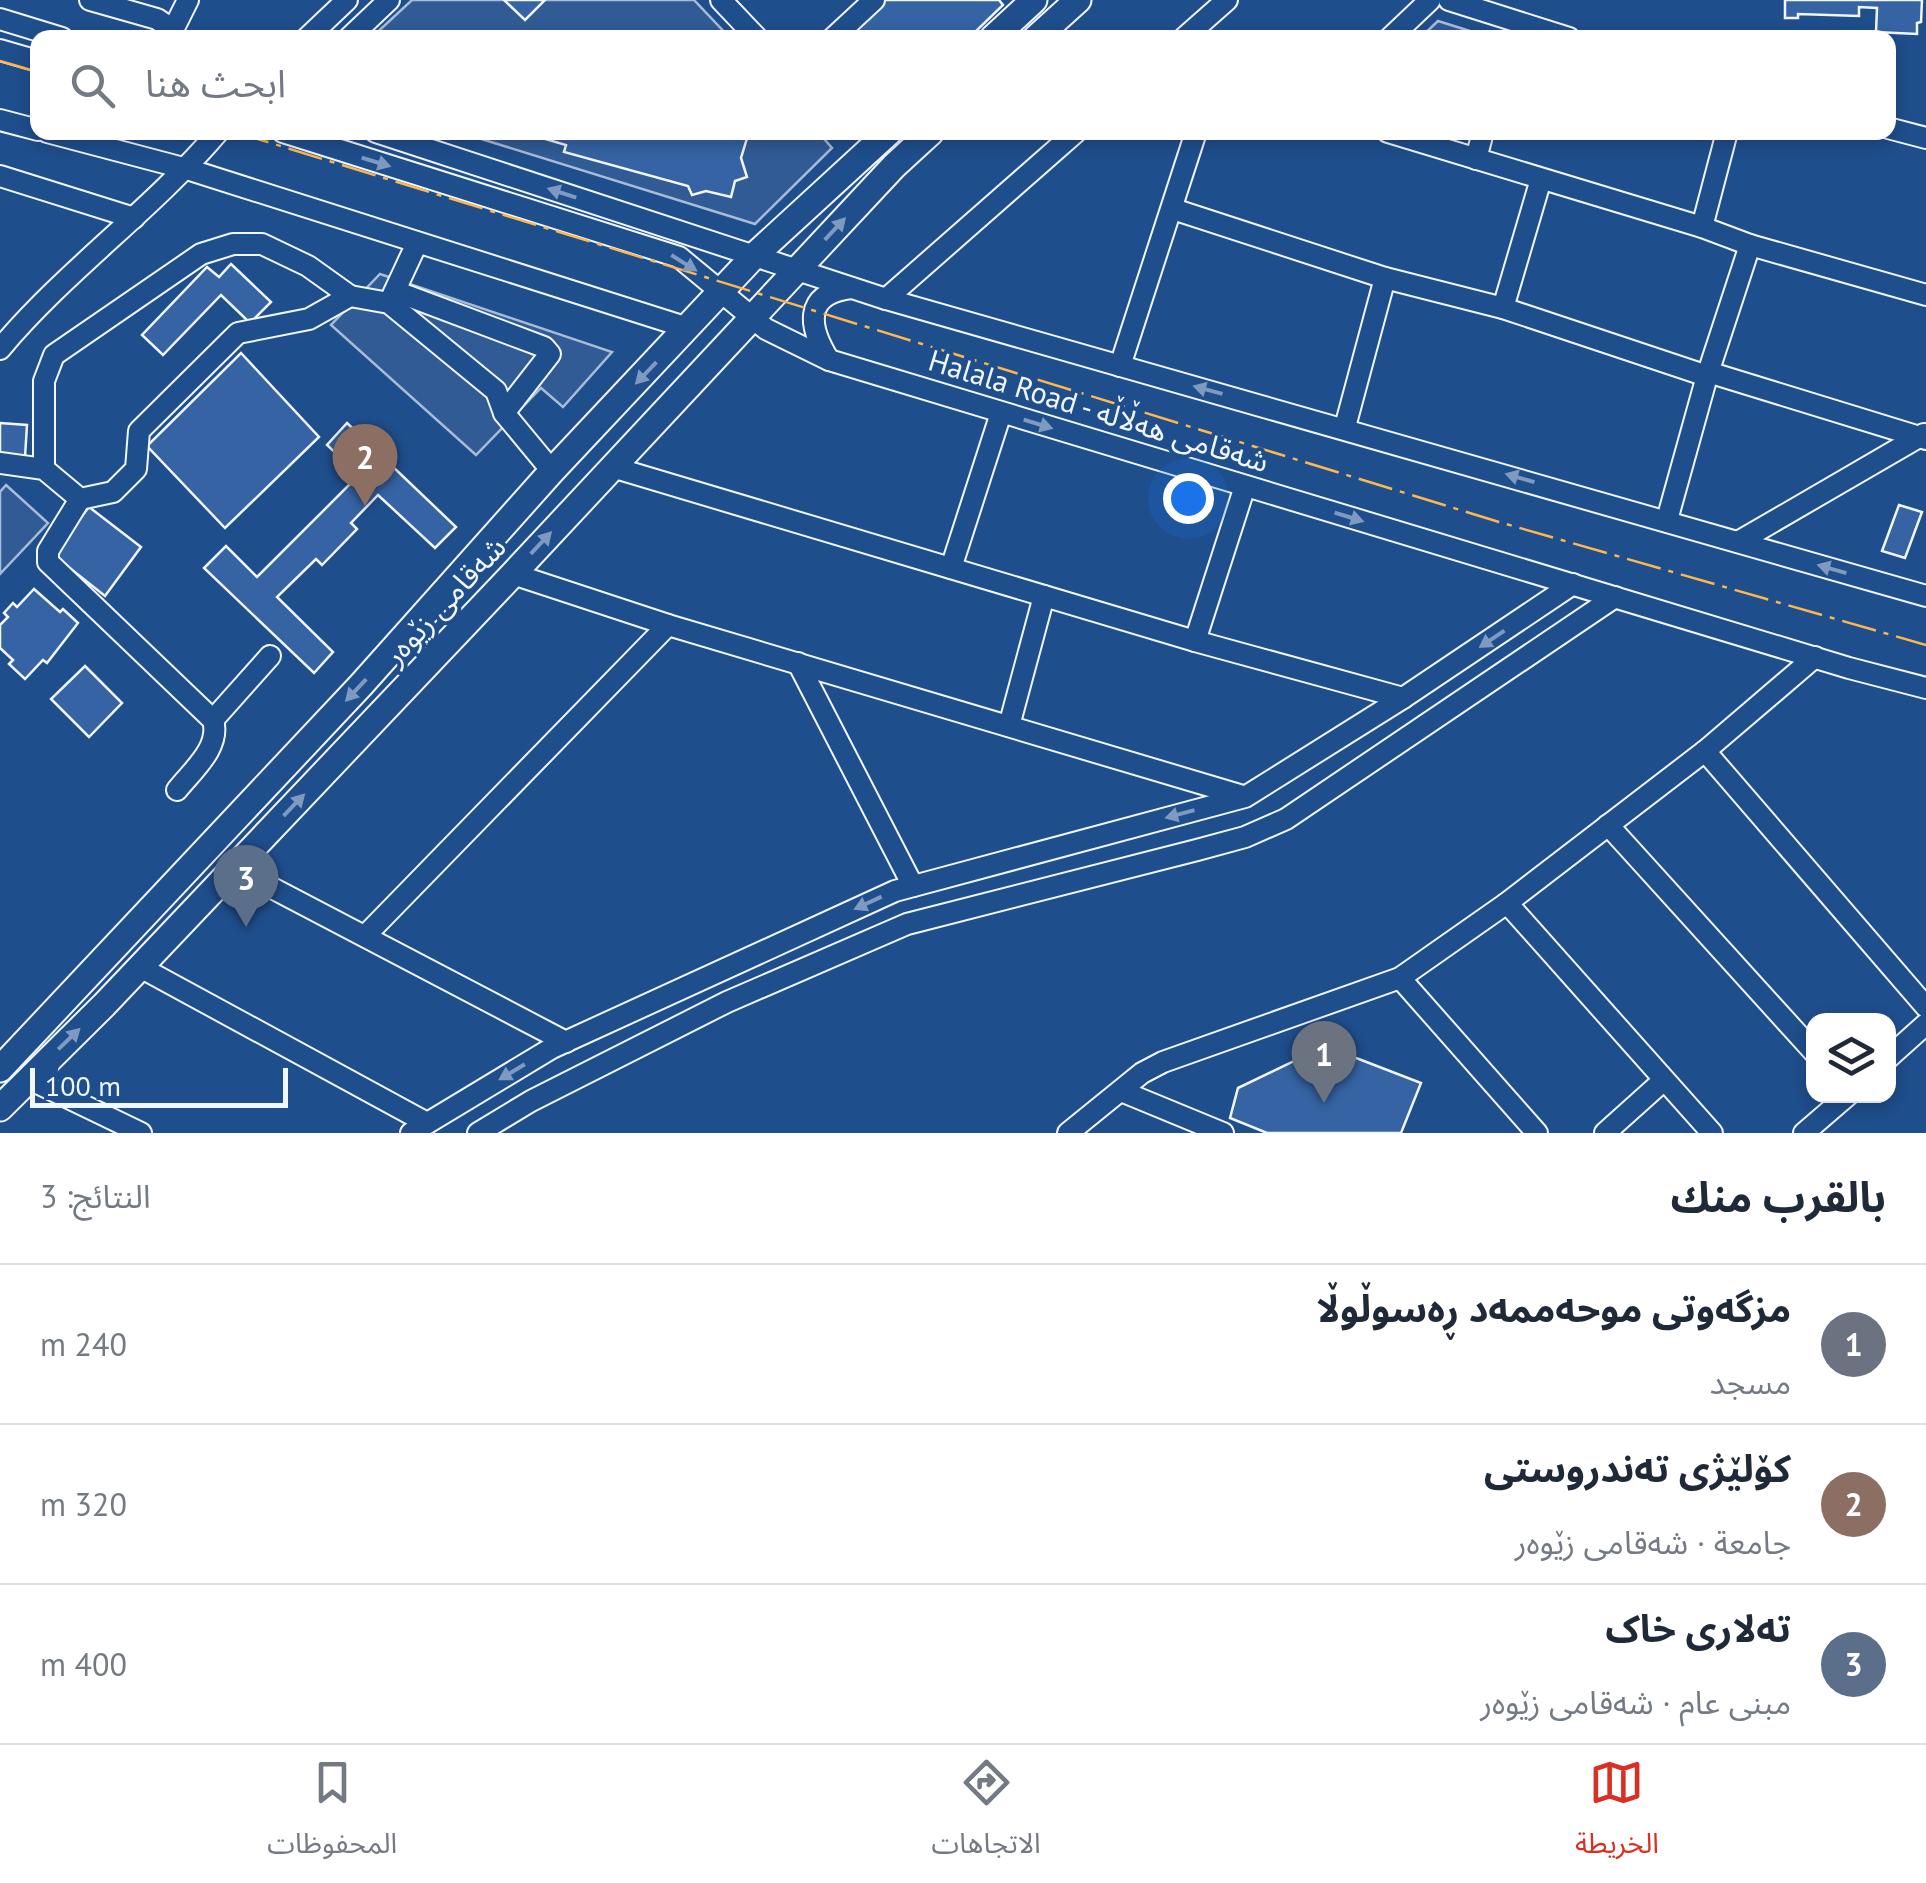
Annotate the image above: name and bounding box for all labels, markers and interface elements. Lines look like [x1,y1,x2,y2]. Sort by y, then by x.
search box [30,30,1896,140]
icon: search [65,58,120,113]
text: ابحث هنا [145,58,286,107]
one-way arrow [361,155,391,170]
one-way arrow [547,184,577,199]
one-way arrow [823,217,846,241]
one-way arrow [670,253,697,272]
street label: Halala Road - شەقامی هەڵاڵە [924,339,1274,480]
one-way arrow [635,361,658,385]
one-way arrow [1192,381,1223,397]
one-way arrow [1023,417,1053,432]
pin: 2 [332,424,398,506]
one-way arrow [1505,470,1535,485]
your location [1163,473,1214,524]
one-way arrow [1334,510,1365,525]
street label: شەقامی زێوەر [374,527,514,673]
one-way arrow [529,532,552,556]
one-way arrow [1816,561,1847,576]
one-way arrow [1478,629,1505,647]
one-way arrow [345,678,368,702]
one-way arrow [282,793,305,817]
one-way arrow [1165,807,1196,823]
pin: 3 [214,844,278,927]
one-way arrow [853,895,882,912]
map controls [1806,1013,1896,1103]
button: layers [1806,1013,1896,1103]
pin: 1 [1292,1020,1356,1103]
one-way arrow [56,1028,80,1052]
scale bar [30,1063,288,1108]
one-way arrow [498,1063,526,1081]
text: 100 m [45,1067,121,1104]
text: بالقرب منك [1671,1169,1886,1224]
text: النتائج: 3 [40,1175,151,1217]
text: مزگەوتی موحەممەد ڕەسوڵوڵا [1316,1283,1791,1332]
text: 240 m [40,1323,127,1365]
text: 1 [1844,1323,1863,1365]
text: مسجد [1710,1361,1791,1403]
text: کۆلێژی تەندروستی [1484,1443,1791,1492]
text: 320 m [40,1483,127,1525]
text: 2 [1844,1483,1863,1525]
text: جامعة · شەقامی زێوەر [1515,1521,1791,1563]
text: تەلاری خاک [1605,1603,1791,1652]
text: 400 m [40,1643,127,1685]
text: 3 [1844,1643,1863,1685]
text: مبنى عام · شەقامی زێوەر [1480,1681,1791,1723]
tab: المحفوظات [267,1755,397,1874]
tab: الاتجاهات [931,1755,1041,1874]
tab: الخريطة [1575,1755,1659,1874]

